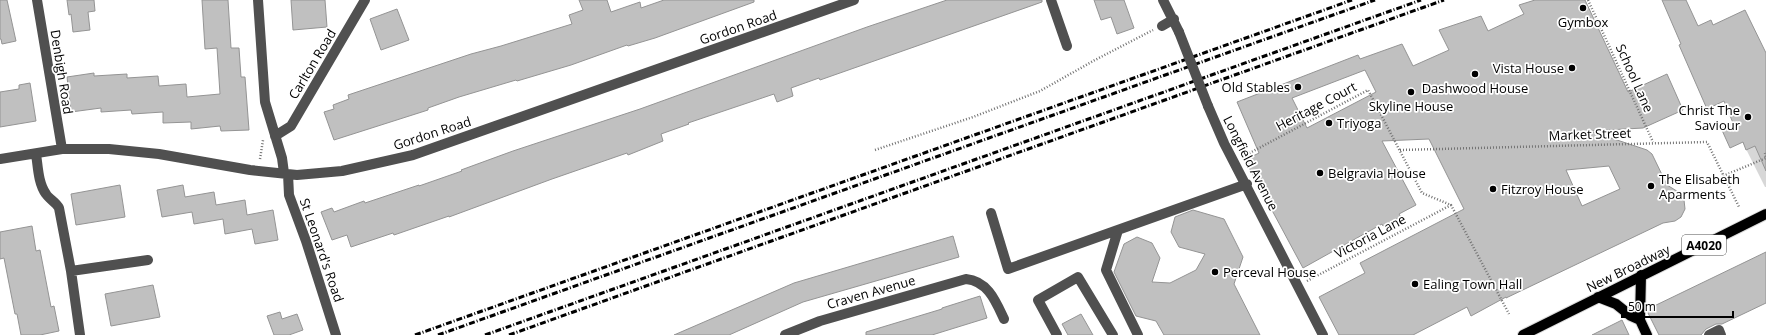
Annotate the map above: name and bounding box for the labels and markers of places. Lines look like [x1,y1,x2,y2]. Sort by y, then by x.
marker: Gymbox [1578,3,1588,13]
place label: Gymbox [1558,13,1608,31]
place label: Vista House [1493,59,1564,77]
marker: Vista House [1567,63,1577,73]
marker: Dashwood House [1470,69,1480,79]
place label: Old Stables [1222,78,1290,96]
place label: Dashwood House [1422,79,1528,97]
marker: Old Stables [1293,82,1303,92]
marker: Skyline House [1406,87,1416,97]
place label: Skyline House [1369,97,1453,115]
place label: Christ The Saviour [1679,101,1741,134]
marker: Christ The Saviour [1743,112,1753,122]
place label: Triyoga [1337,114,1381,132]
marker: Triyoga [1324,118,1334,128]
place label: Belgravia House [1328,164,1426,182]
marker: Belgravia House [1315,168,1325,178]
place label: The Elisabeth Aparments [1659,170,1740,203]
place label: Fitzroy House [1501,180,1584,198]
marker: The Elisabeth Aparments [1646,181,1656,191]
marker: Fitzroy House [1488,184,1498,194]
place label: Perceval House [1223,263,1316,281]
marker: Perceval House [1210,267,1220,277]
place label: Ealing Town Hall [1423,275,1522,293]
marker: Ealing Town Hall [1410,279,1420,289]

